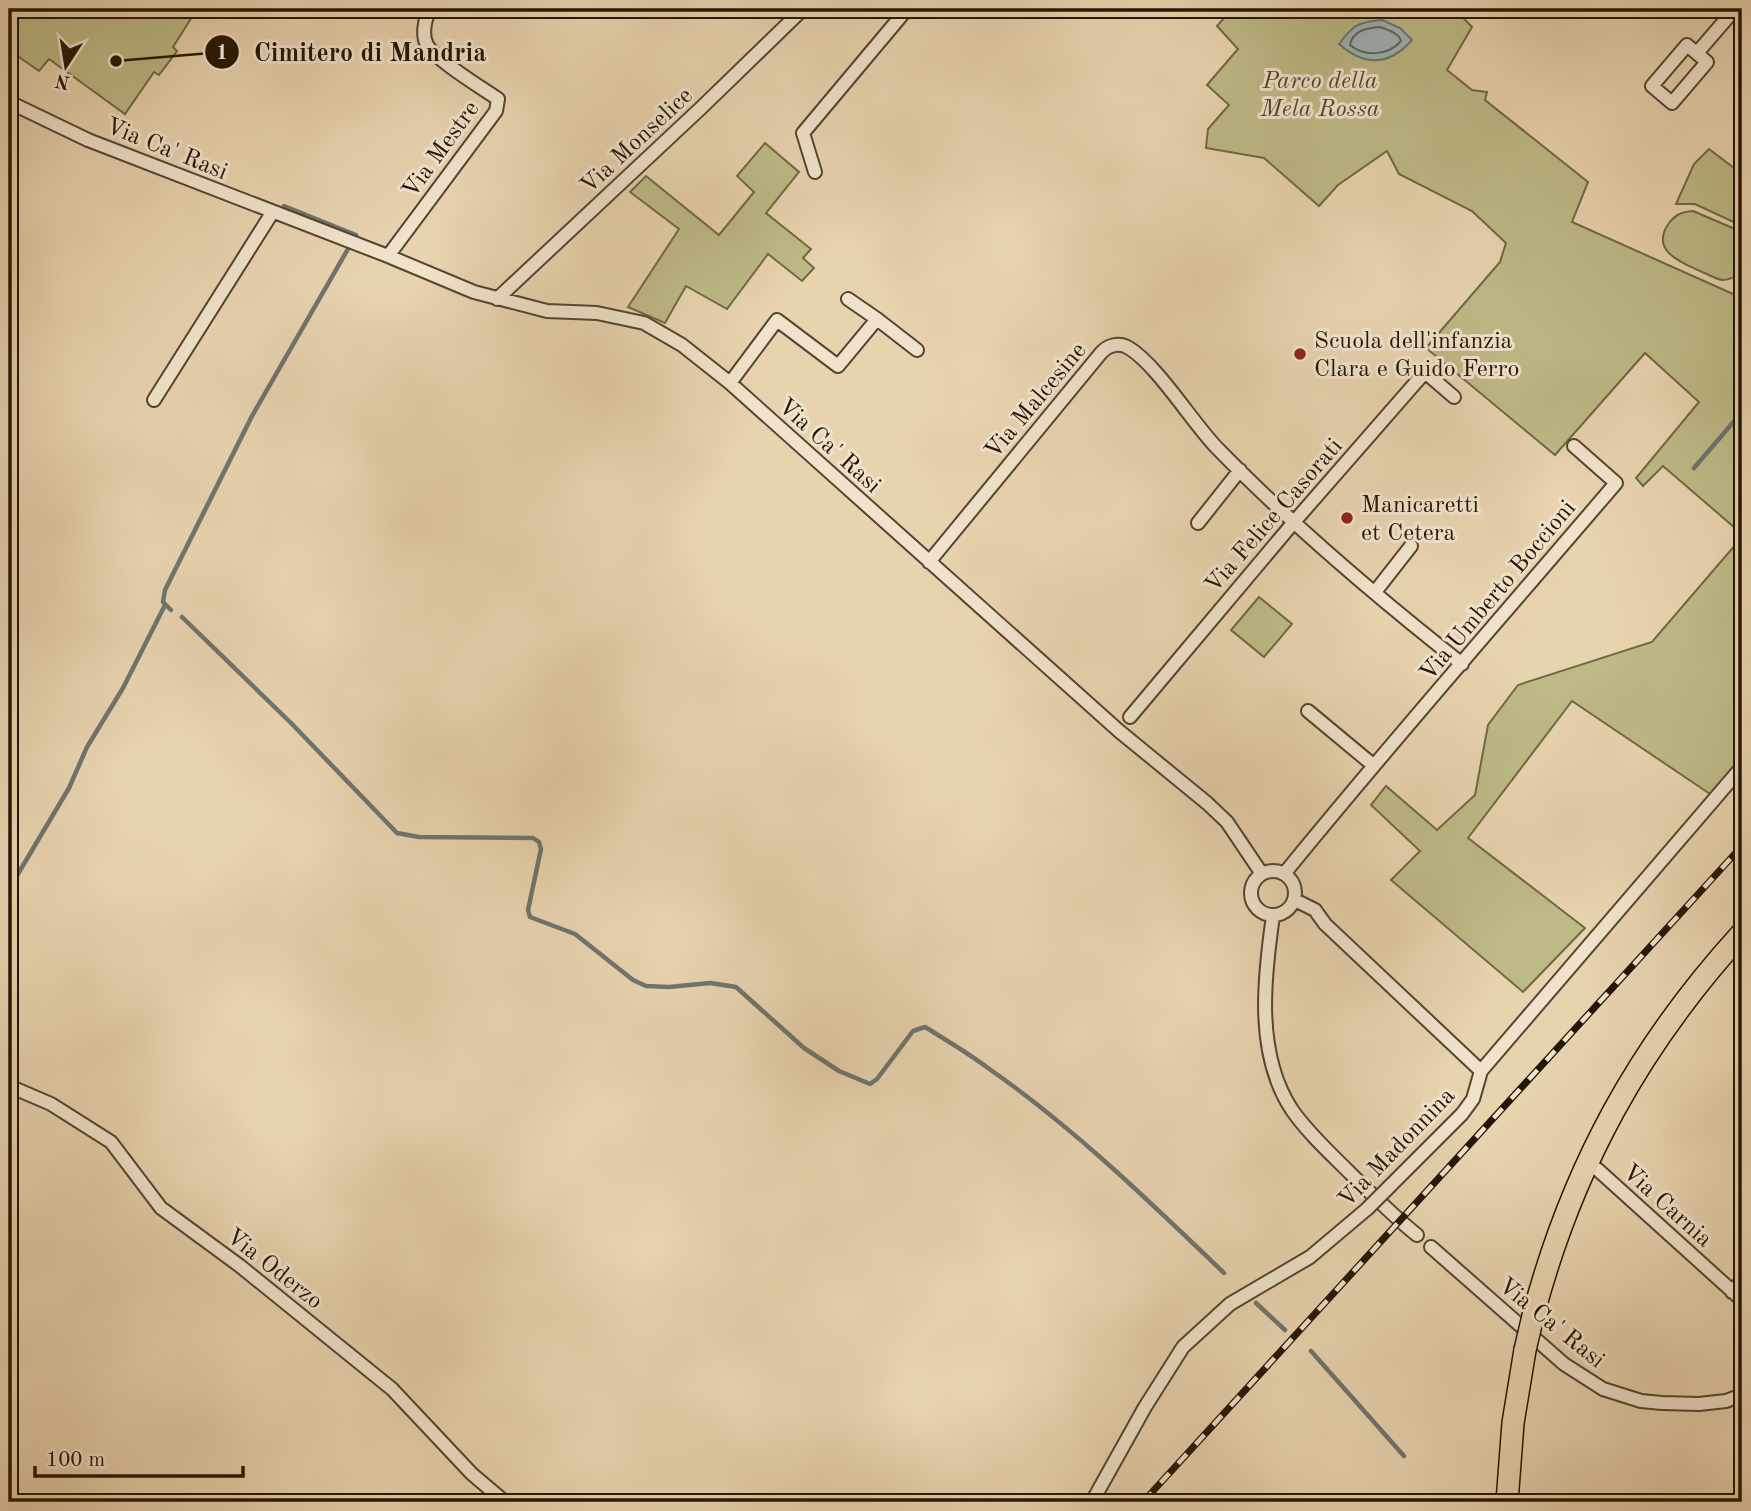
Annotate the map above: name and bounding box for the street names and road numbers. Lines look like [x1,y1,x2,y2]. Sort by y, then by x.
street label: Via Monselice [577,84,698,199]
street label: Via Mestre [399,97,485,203]
street label: Via Ca' Rasi [102,115,230,185]
street label: Via Malcesine [981,339,1092,464]
street label: Via Ca' Rasi [773,394,885,499]
street label: Via Felice Casorati [1201,434,1348,598]
street label: Via Umberto Boccioni [1416,496,1581,686]
street label: Via Madonnina [1335,1084,1460,1213]
street label: Via Carnia [1617,1160,1716,1253]
street label: Via Oderzo [221,1225,327,1314]
street label: Via Ca' Rasi [1493,1274,1608,1373]

